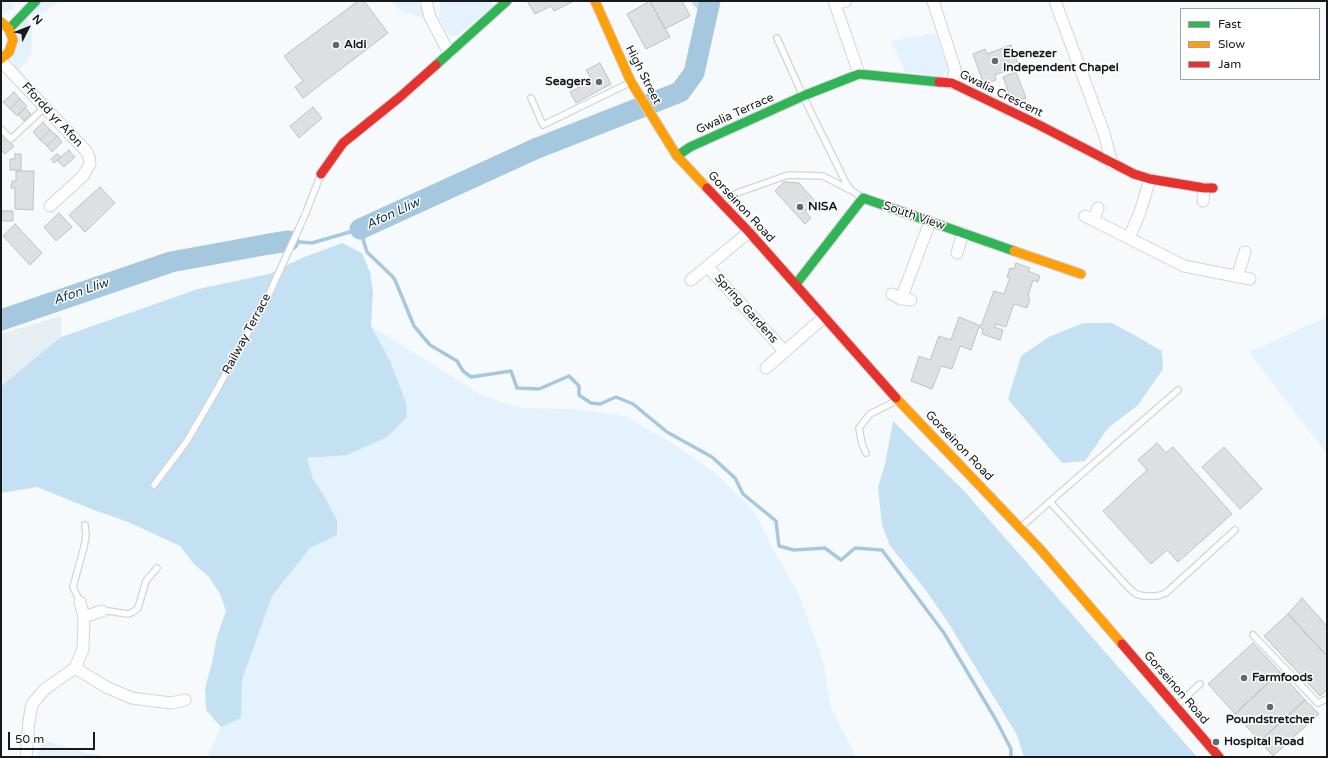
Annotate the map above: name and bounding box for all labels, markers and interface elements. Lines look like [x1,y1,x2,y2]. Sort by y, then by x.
north arrow [8,8,48,48]
legend [1180,8,1320,80]
text: N [30,12,45,27]
text: Fast [1218,17,1241,31]
text: Slow [1218,37,1245,51]
place label: Aldi [344,38,366,52]
marker: Aldi [331,40,341,50]
street label: High Street [622,43,664,107]
place label: Ebenezer Independent Chapel [1003,47,1119,75]
marker: Ebenezer Independent Chapel [990,56,1000,66]
text: Jam [1218,57,1241,71]
street label: Gwalia Crescent [957,68,1045,120]
place label: Seagers [545,75,591,89]
marker: Seagers [594,77,604,87]
street label: Ffordd yr Afon [18,80,86,150]
street label: Gwalia Terrace [694,90,776,138]
street label: Gorseinon Road [704,169,778,245]
water label: Afon Lliw [364,195,422,233]
street label: South View [881,199,947,233]
place label: NISA [808,200,837,214]
marker: NISA [795,202,805,212]
street label: Spring Gardens [711,271,781,347]
water label: Afon Lliw [51,275,111,309]
street label: Railway Terrace [220,291,274,377]
street label: Gorseinon Road [922,408,996,484]
street label: Gorseinon Road [1140,649,1212,727]
place label: Farmfoods [1252,671,1313,685]
marker: Farmfoods [1239,673,1249,683]
marker: Poundstretcher [1265,702,1275,712]
place label: Poundstretcher [1226,713,1314,727]
scale bar [10,724,97,750]
text: 50 m [15,732,44,746]
place label: Hospital Road [1224,735,1304,749]
marker: Hospital Road [1211,737,1221,747]

